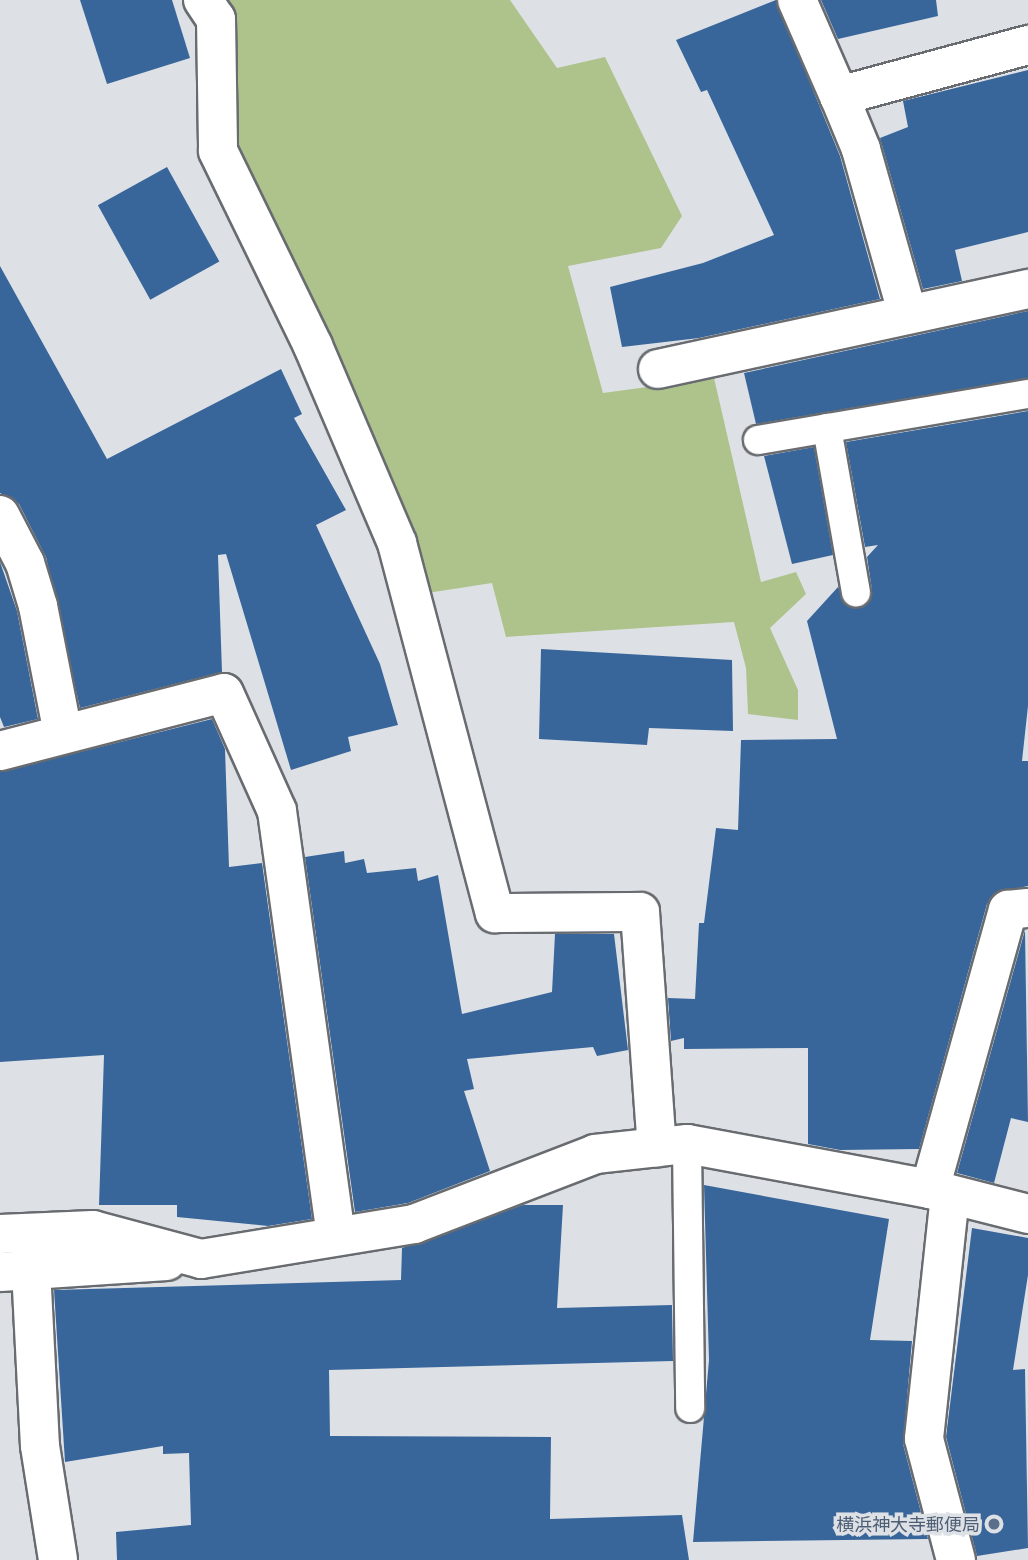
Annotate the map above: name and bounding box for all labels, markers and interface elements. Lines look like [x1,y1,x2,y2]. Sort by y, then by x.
place label: 横浜神大寺郵便局 [836,1513,980,1535]
marker: 横浜神大寺郵便局 [986,1516,1002,1532]

